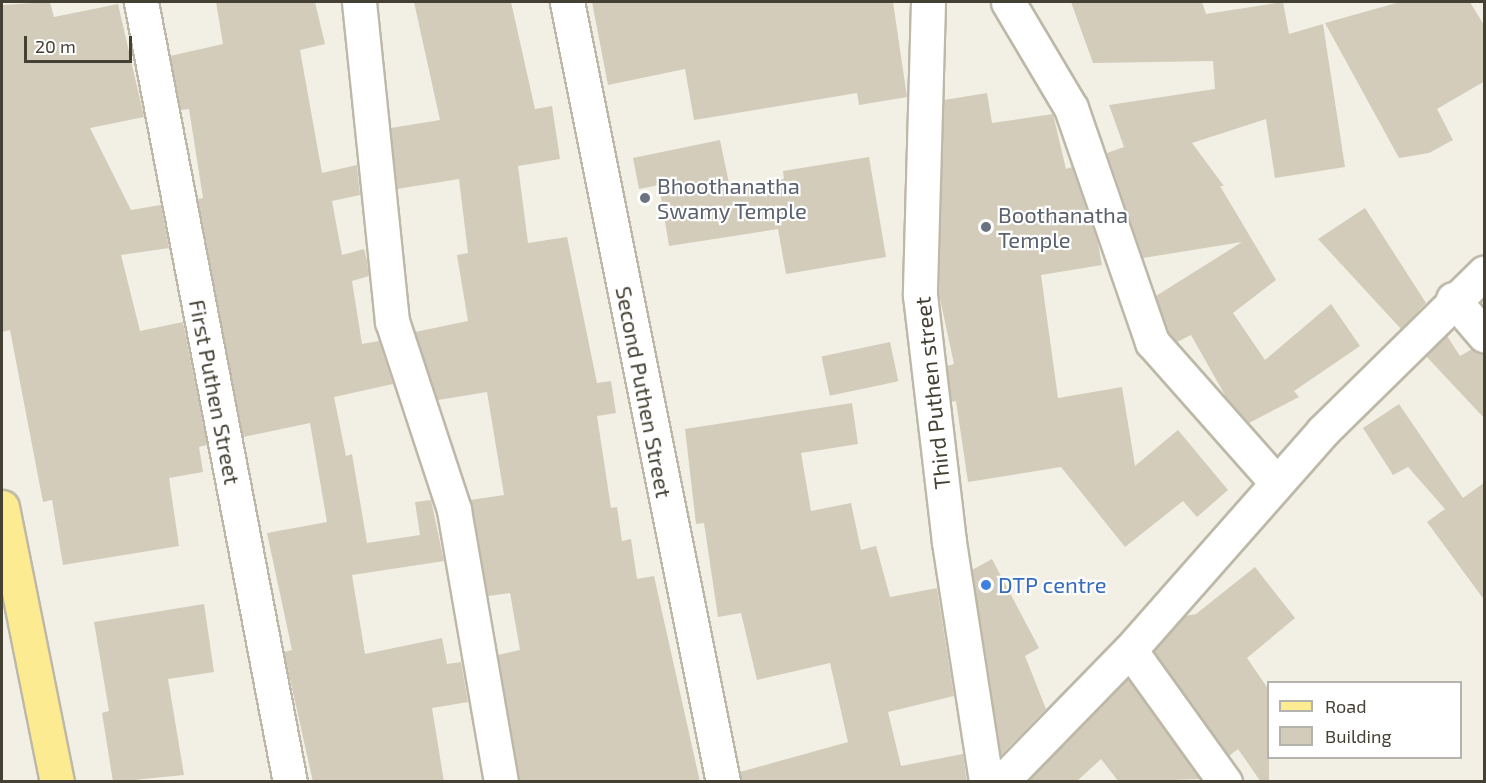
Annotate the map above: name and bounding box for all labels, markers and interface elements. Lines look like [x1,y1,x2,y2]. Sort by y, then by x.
scale bar [27,24,135,62]
text: 20 m [35,35,76,57]
place label: Bhoothanatha Swamy Temple [657,172,808,224]
marker: Bhoothanatha Swamy Temple [638,191,652,205]
place label: Boothanatha Temple [998,201,1128,252]
marker: Boothanatha Temple [979,220,993,234]
street label: Second Puthen Street [611,284,677,500]
street label: Third Puthen street [909,295,955,491]
street label: First Puthen Street [184,297,246,487]
place label: DTP centre [998,572,1107,598]
marker: DTP centre [979,578,993,592]
legend [1267,681,1462,759]
text: Road [1325,695,1366,717]
text: Building [1325,725,1392,747]

